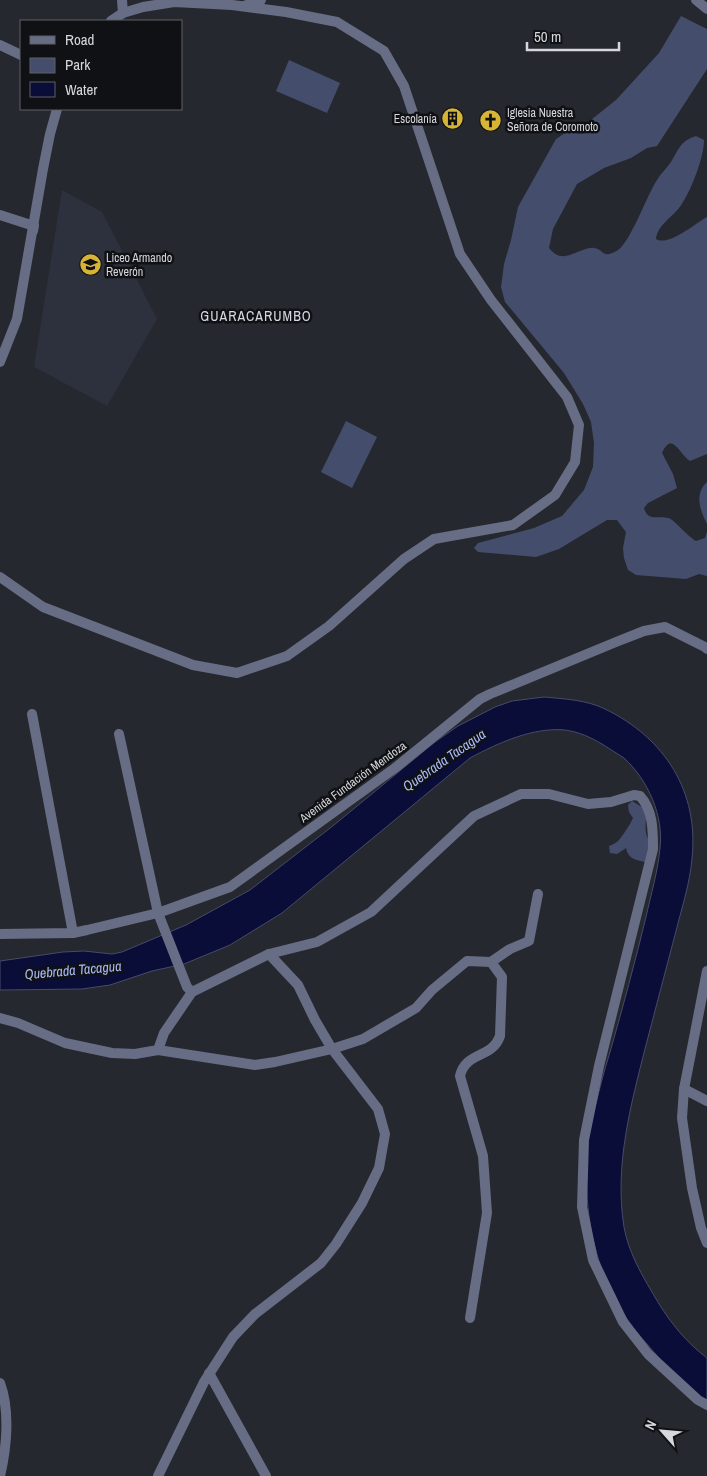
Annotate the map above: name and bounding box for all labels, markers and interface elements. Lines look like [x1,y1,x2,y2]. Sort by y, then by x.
legend [20,20,182,110]
scale bar [527,20,620,52]
text: 50 m [534,26,561,47]
text: Road [65,29,94,50]
text: Park [65,54,91,75]
text: Water [65,79,97,100]
place label: Iglesia Nuestra Señora de Coromoto [507,105,598,135]
building icon: Escolanía [441,107,465,131]
church icon: Iglesia Nuestra Señora de Coromoto [479,108,503,132]
place label: Escolanía [394,111,438,127]
place label: Liceo Armando Reverón [106,250,172,280]
school or university icon: Liceo Armando Reverón [78,253,102,277]
district label: GUARACARUMBO [200,307,312,325]
water label: Quebrada Tacagua [399,725,489,795]
street label: Avenida Fundación Mendoza [296,737,410,827]
water label: Quebrada Tacagua [24,957,122,983]
north arrow [637,1406,687,1456]
text: N [641,1417,660,1433]

